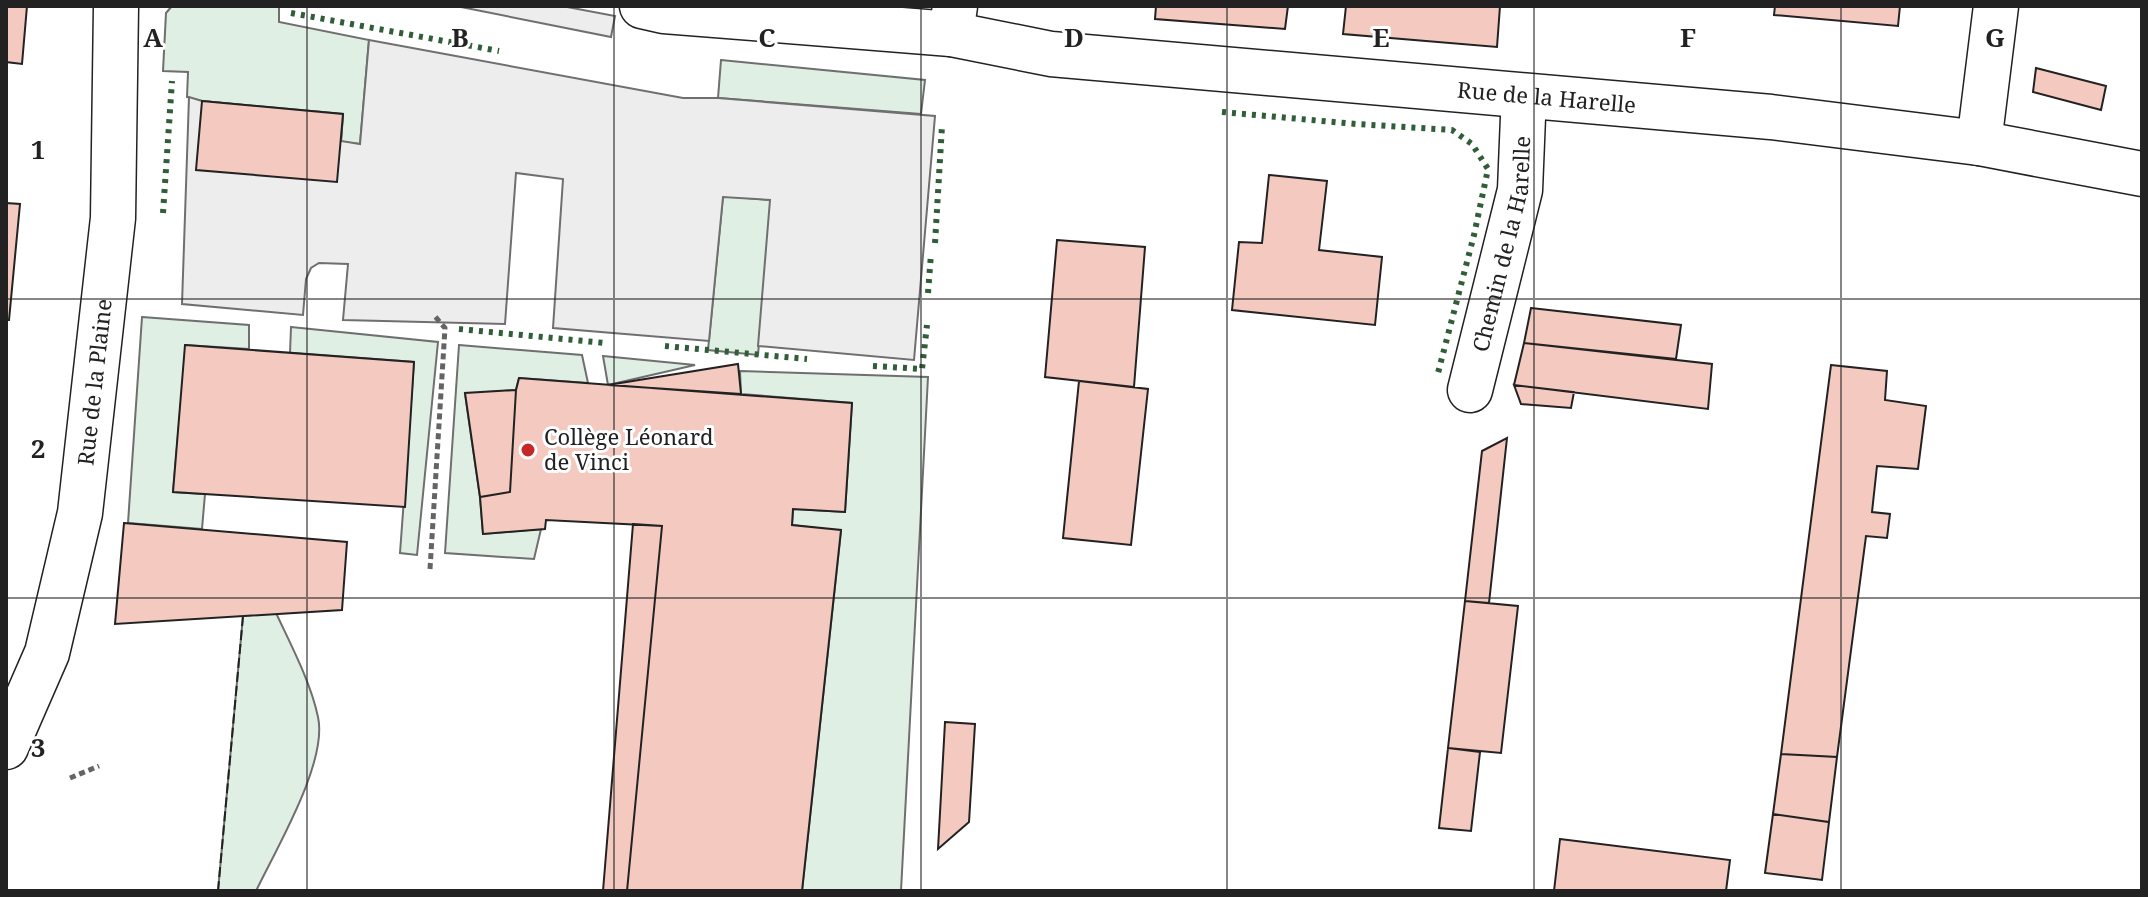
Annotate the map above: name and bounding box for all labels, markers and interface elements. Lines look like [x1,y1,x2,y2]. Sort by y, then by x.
text: A [143,19,163,55]
text: B [451,19,469,55]
text: C [758,19,776,55]
text: D [1064,19,1084,55]
text: E [1373,19,1390,55]
text: F [1680,19,1696,55]
text: G [1985,19,2005,55]
street label: Rue de la Harelle [1456,74,1637,119]
text: 1 [31,131,45,167]
street label: Chemin de la Harelle [1464,135,1536,355]
street label: Rue de la Plaine [69,297,118,467]
place label: Collège Léonard de Vinci [544,421,714,476]
text: 2 [31,430,45,466]
marker: Collège Léonard de Vinci [519,441,537,459]
text: 3 [31,729,45,765]

